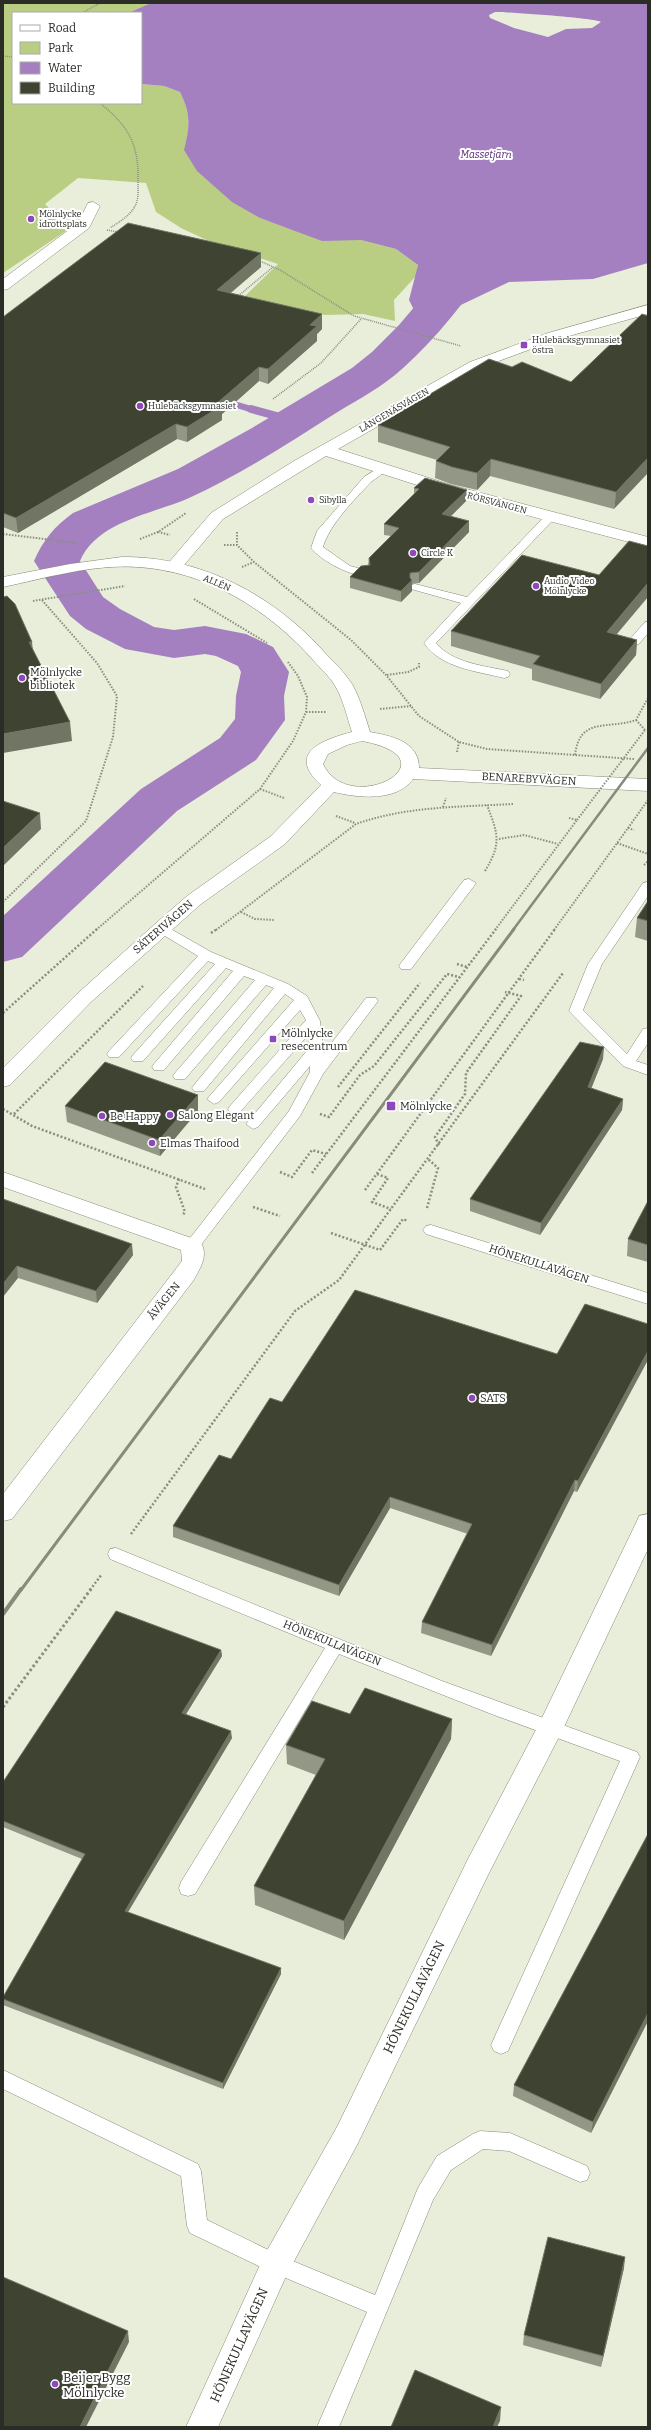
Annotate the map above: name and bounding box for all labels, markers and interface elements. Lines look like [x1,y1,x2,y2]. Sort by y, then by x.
legend [12,12,142,104]
text: Road [48,21,76,35]
text: Park [48,41,74,55]
text: Water [48,61,83,75]
text: Building [48,81,95,95]
water label: Massetjärn [460,149,512,161]
place label: Mölnlycke idrottsplats [39,209,87,229]
marker: Mölnlycke idrottsplats [26,214,36,224]
place label: Hulebäcksgymnasiet östra [532,335,621,355]
marker: Hulebäcksgymnasiet östra [519,340,529,350]
street label: LÅNGENÄSVÄGEN [357,385,431,434]
marker: Hulebäcksgymnasiet [135,401,145,411]
place label: Hulebäcksgymnasiet [148,401,237,411]
street label: RÖRSVÄNGEN [466,490,528,516]
marker: Sibylla [306,495,316,505]
place label: Sibylla [319,495,347,505]
marker: Circle K [408,548,418,558]
place label: Circle K [421,548,454,558]
street label: ALLÉN [202,571,233,593]
place label: Audio Video Mölnlycke [544,576,595,596]
marker: Audio Video Mölnlycke [531,581,541,591]
place label: Mölnlycke bibliotek [30,666,82,692]
marker: Mölnlycke bibliotek [17,673,27,683]
street label: BENAREBYVÄGEN [481,770,577,788]
street label: SÄTERIVÄGEN [131,897,196,956]
place label: Mölnlycke resecentrum [281,1027,348,1053]
marker: Mölnlycke resecentrum [268,1034,278,1044]
marker: Mölnlycke [385,1100,397,1112]
place label: Mölnlycke [400,1100,452,1113]
place label: Salong Elegant [178,1109,254,1122]
place label: Be Happy [110,1110,159,1123]
marker: Salong Elegant [165,1110,175,1120]
marker: Be Happy [97,1111,107,1121]
place label: Elmas Thaifood [160,1137,240,1150]
marker: Elmas Thaifood [147,1138,157,1148]
street label: HÖNEKULLAVÄGEN [487,1242,591,1286]
street label: ÅVÄGEN [144,1279,183,1322]
place label: SATS [480,1392,506,1405]
marker: SATS [467,1393,477,1403]
street label: HÖNEKULLAVÄGEN [281,1617,383,1669]
street label: HÖNEKULLAVÄGEN [380,1938,448,2056]
street label: HÖNEKULLAVÄGEN [207,2286,271,2404]
place label: Beijer Bygg Mölnlycke [63,2370,131,2400]
marker: Beijer Bygg Mölnlycke [50,2379,60,2389]

